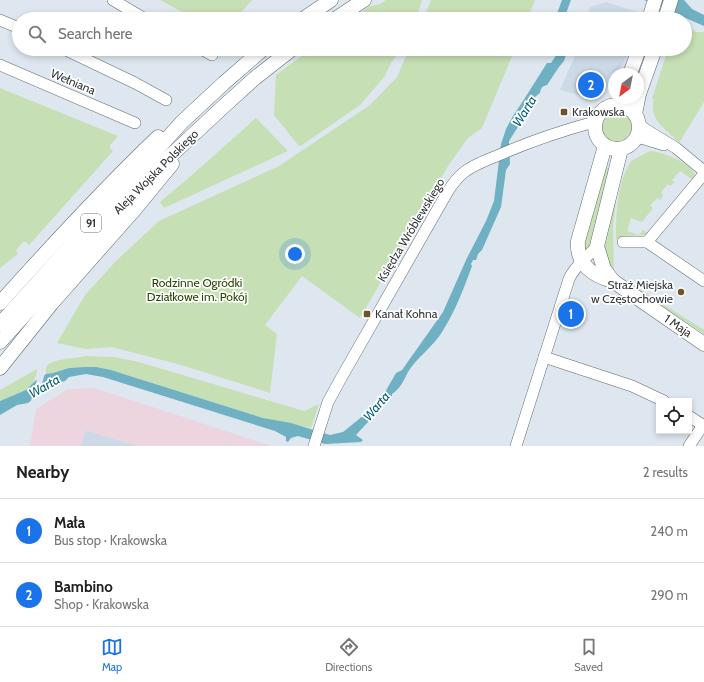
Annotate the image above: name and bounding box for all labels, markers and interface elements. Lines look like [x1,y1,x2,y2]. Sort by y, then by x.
search box [12,12,692,56]
icon: search [26,23,48,45]
text: Search here [58,25,133,43]
street label: Wełniana [48,65,98,98]
north arrow [608,68,644,104]
pin: 2 [578,70,604,100]
water label: Warta [508,93,540,129]
place label: Krakowska [572,104,625,119]
marker: Krakowska [559,107,569,117]
street label: Aleja Wojska Polskiego [110,126,201,217]
street label: Księdza Wróblewskiego [374,175,448,284]
road number: 91 [81,214,101,232]
your location [285,244,305,264]
park label: Rodzinne Ogródki Działkowe im. Pokój [147,275,247,304]
place label: Straż Miejska w Częstochowie [591,277,673,306]
marker: Straż Miejska w Częstochowie [676,287,686,297]
pin: 1 [558,299,584,329]
place label: Kanał Kohna [375,306,438,321]
marker: Kanał Kohna [362,309,372,319]
street label: 1 Maja [662,311,695,340]
water label: Warta [26,371,62,401]
water label: Warta [359,388,393,424]
map controls [656,398,692,434]
button: locate [656,398,692,434]
text: Nearby [16,462,69,482]
text: 2 results [643,464,688,480]
text: Mała [54,514,85,532]
text: 1 [27,523,31,539]
text: 240 m [650,523,688,539]
text: Bus stop · Krakowska [54,532,167,548]
text: Bambino [54,578,113,596]
text: 2 [26,587,32,603]
text: 290 m [650,587,688,603]
text: Shop · Krakowska [54,596,149,612]
tab: Map [101,636,123,674]
tab: Directions [325,636,372,674]
tab: Saved [574,636,603,674]

